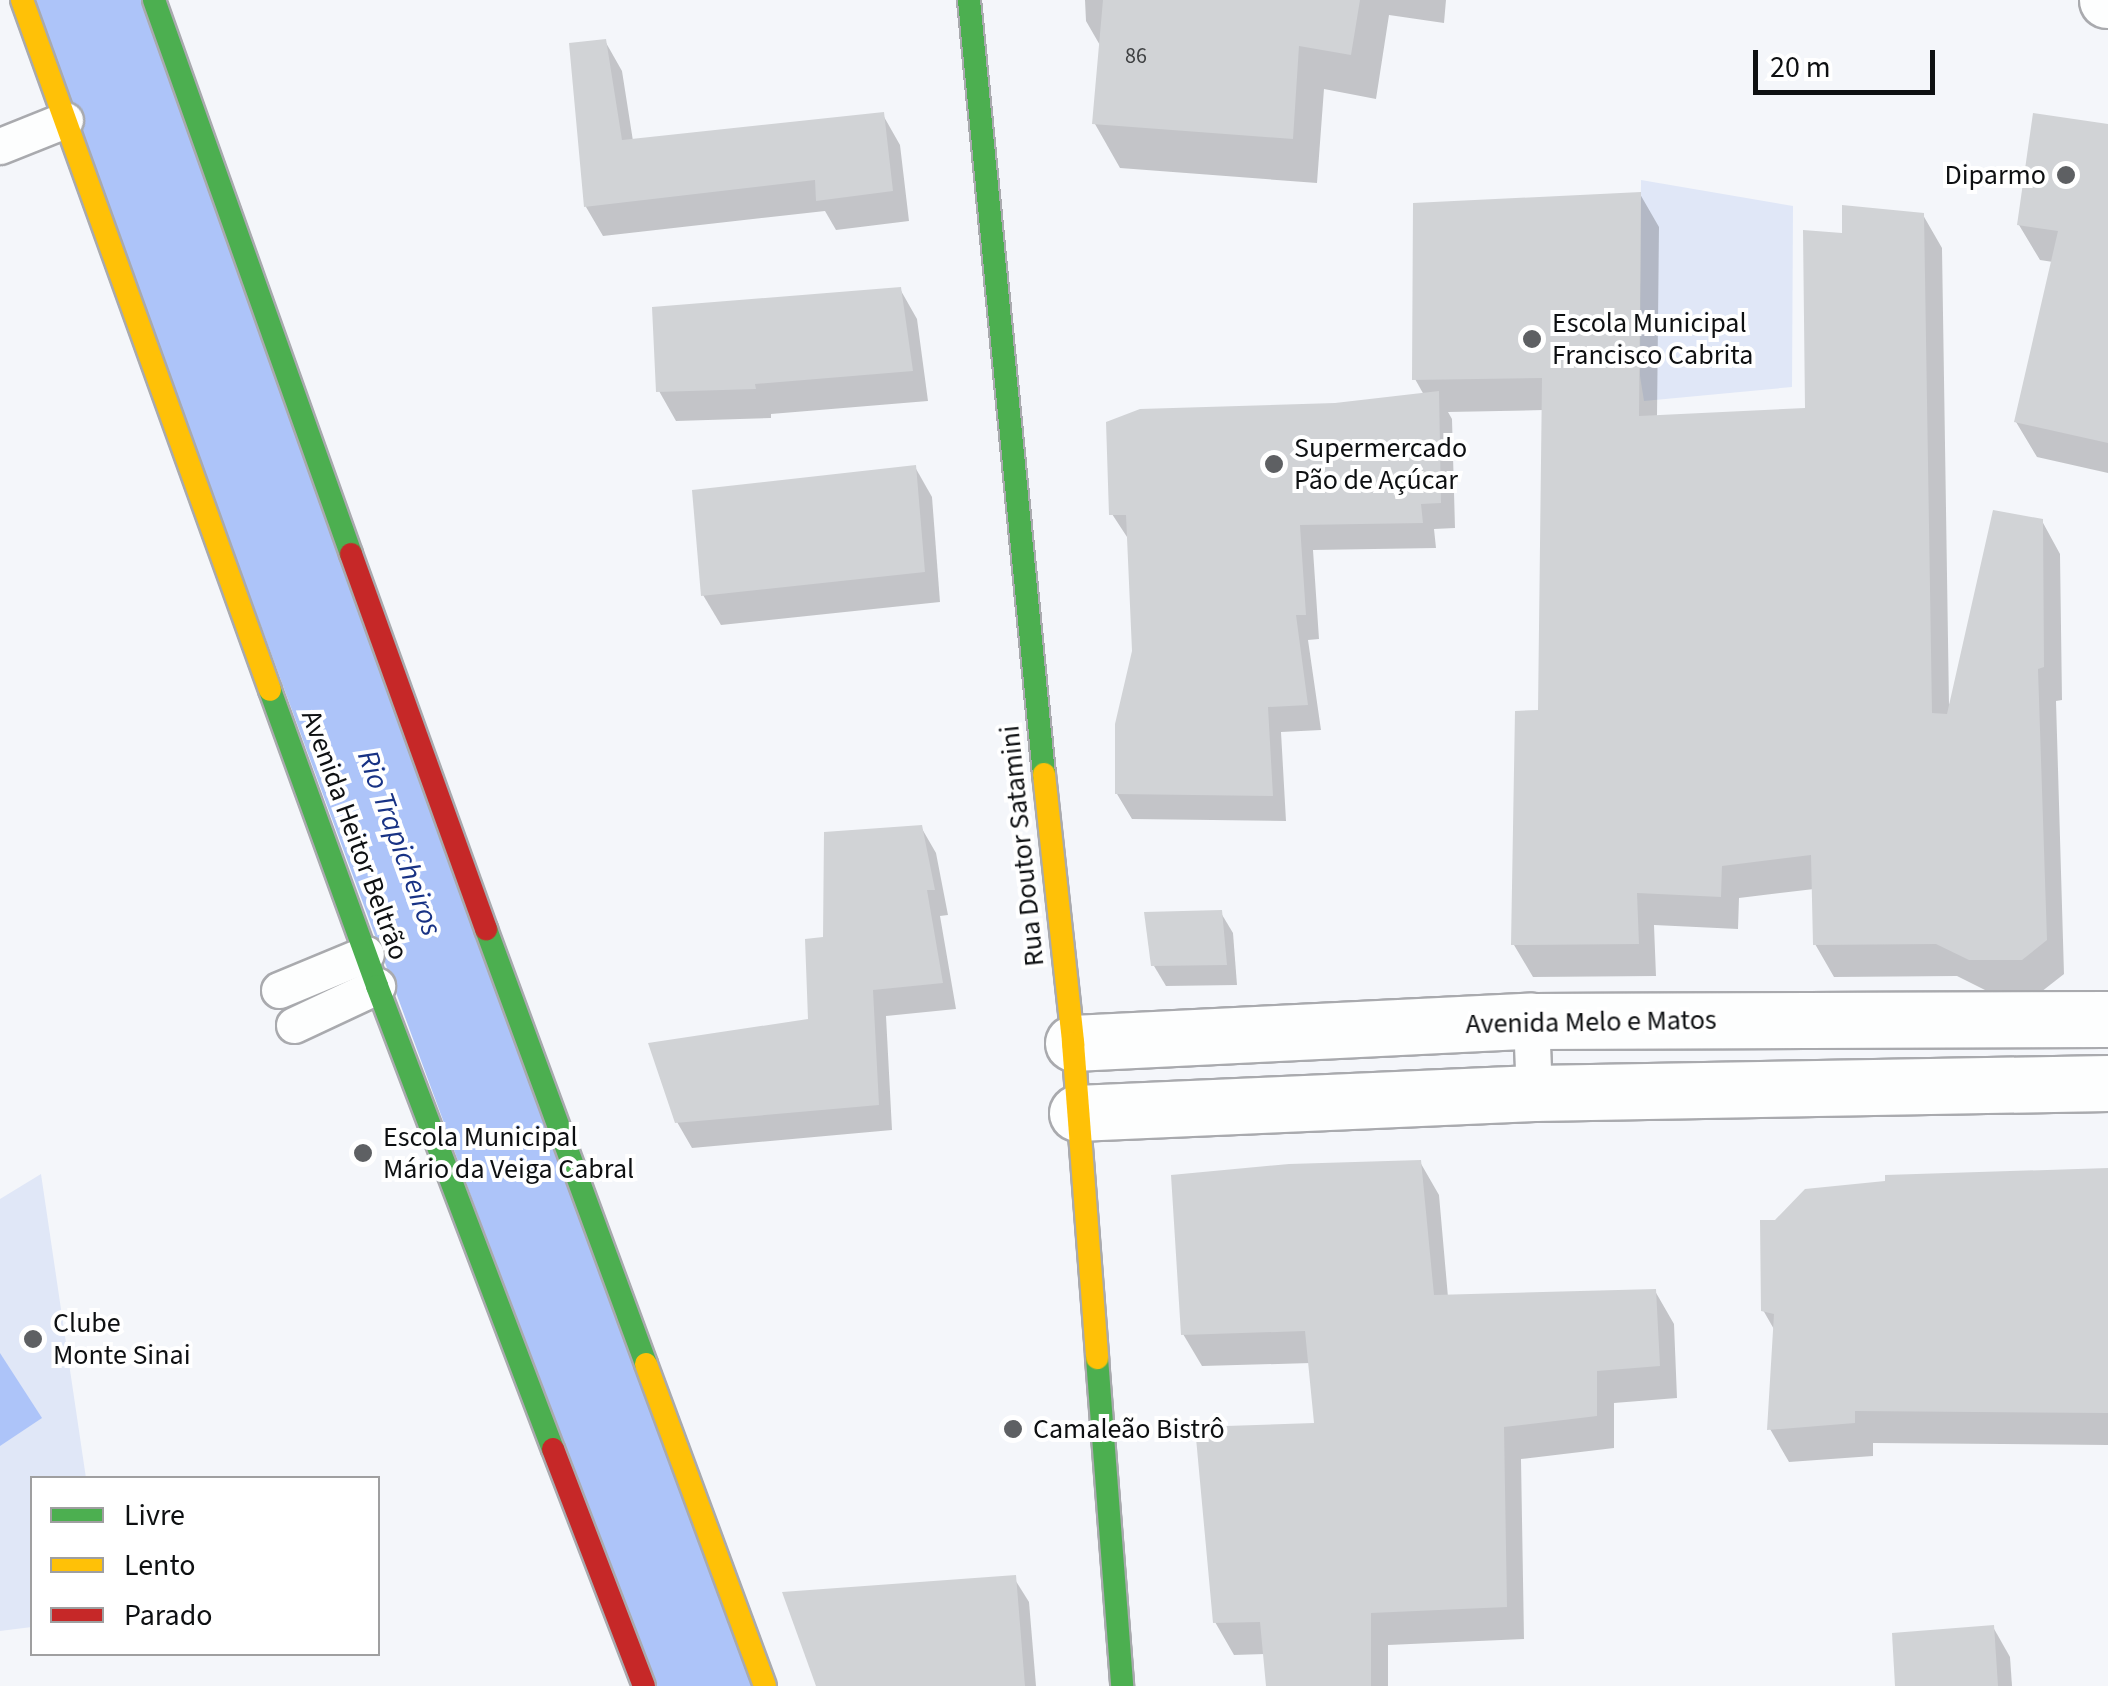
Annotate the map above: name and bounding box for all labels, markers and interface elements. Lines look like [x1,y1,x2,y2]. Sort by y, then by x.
scale bar [1758,30,1940,92]
house number: 86 [1125,44,1147,70]
text: 20 m [1770,46,1831,89]
place label: Diparmo [1945,158,2046,192]
marker: Diparmo [2055,164,2077,186]
place label: Escola Municipal Francisco Cabrita [1552,306,1753,372]
marker: Escola Municipal Francisco Cabrita [1521,328,1543,350]
place label: Supermercado Pão de Açúcar [1294,431,1467,497]
marker: Supermercado Pão de Açúcar [1263,453,1285,475]
street label: Avenida Heitor Beltrão [294,706,416,964]
street label: Rua Doutor Satamini [993,724,1051,968]
water label: Rio Trapicheiros [349,745,449,941]
street label: Avenida Melo e Matos [1465,1003,1717,1041]
place label: Escola Municipal Mário da Veiga Cabral [383,1120,634,1186]
marker: Escola Municipal Mário da Veiga Cabral [352,1142,374,1164]
place label: Clube Monte Sinai [53,1306,191,1372]
marker: Clube Monte Sinai [22,1328,44,1350]
place label: Camaleão Bistrô [1033,1412,1225,1446]
marker: Camaleão Bistrô [1002,1418,1024,1440]
legend [30,1476,380,1656]
text: Livre [124,1494,185,1537]
text: Lento [124,1544,196,1587]
text: Parado [124,1594,213,1637]

